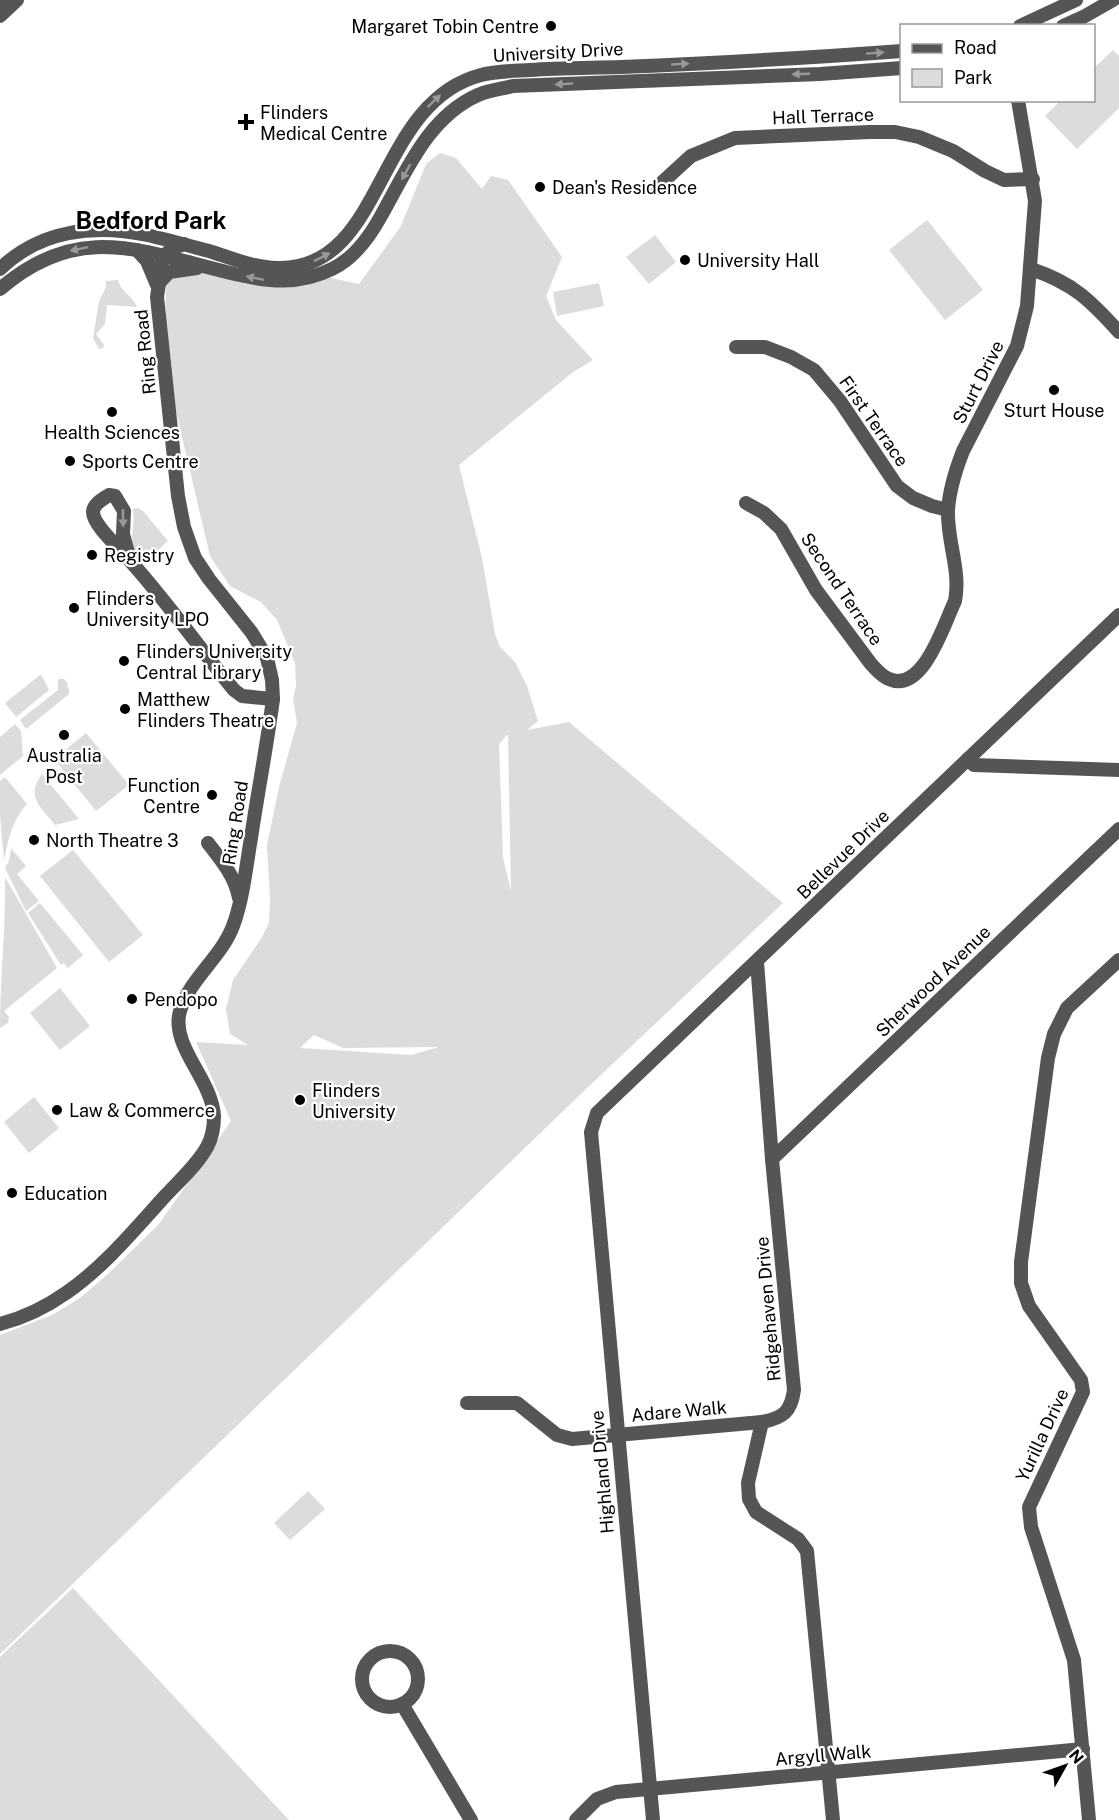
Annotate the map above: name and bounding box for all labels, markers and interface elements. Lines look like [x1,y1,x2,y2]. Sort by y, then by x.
place label: Margaret Tobin Centre [351,16,539,37]
marker: Margaret Tobin Centre [544,19,558,33]
legend [900,24,1095,102]
text: Road [954,37,997,58]
street label: University Drive [492,38,624,66]
one-way arrow [866,49,885,58]
one-way arrow [671,59,690,68]
text: Park [954,67,992,88]
one-way arrow [792,70,811,79]
one-way arrow [555,79,574,88]
one-way arrow [427,94,442,108]
place label: Flinders Medical Centre [260,102,387,144]
street label: Hall Terrace [772,104,874,128]
marker: Flinders Medical Centre [237,113,255,131]
one-way arrow [401,164,411,181]
place label: Dean's Residence [552,177,697,198]
marker: Dean's Residence [533,180,547,194]
district label: Bedford Park [76,206,227,234]
one-way arrow [69,245,88,254]
place label: University Hall [697,250,819,271]
one-way arrow [313,252,330,262]
marker: University Hall [678,253,692,267]
one-way arrow [245,273,264,283]
street label: Ring Road [130,309,160,395]
street label: Sturt Drive [948,337,1008,427]
street label: First Terrace [835,372,913,470]
marker: Sturt House [1047,383,1061,397]
place label: Sturt House [1004,400,1104,421]
marker: Health Sciences [105,405,119,419]
place label: Health Sciences [44,422,180,443]
place label: Sports Centre [82,451,199,472]
marker: Sports Centre [63,454,77,468]
one-way arrow [118,509,128,528]
street label: Second Terrace [797,529,887,649]
place label: Registry [104,545,175,566]
marker: Registry [85,548,99,562]
place label: Flinders University LPO [86,588,209,630]
marker: Flinders University LPO [67,601,81,615]
place label: Flinders University Central Library [136,641,292,683]
marker: Flinders University Central Library [117,654,131,668]
place label: Matthew Flinders Theatre [137,689,274,731]
marker: Matthew Flinders Theatre [118,702,132,716]
marker: Australia Post [57,728,71,742]
place label: Australia Post [26,745,102,787]
place label: Function Centre [127,775,200,817]
street label: Ring Road [218,779,252,867]
marker: Function Centre [205,788,219,802]
street label: Bellevue Drive [793,805,893,903]
place label: North Theatre 3 [46,830,179,851]
marker: North Theatre 3 [27,833,41,847]
street label: Sherwood Avenue [871,921,995,1041]
place label: Pendopo [144,989,218,1010]
marker: Pendopo [125,992,139,1006]
place label: Flinders University [312,1080,396,1122]
marker: Flinders University [293,1093,307,1107]
place label: Law & Commerce [69,1100,215,1121]
marker: Law & Commerce [50,1103,64,1117]
place label: Education [24,1183,108,1204]
marker: Education [5,1186,19,1200]
street label: Ridgehaven Drive [751,1236,785,1382]
street label: Yurilla Drive [1011,1385,1073,1485]
street label: Adare Walk [630,1396,728,1426]
street label: Highland Drive [586,1409,618,1535]
north arrow [1035,1736,1095,1796]
street label: Argyll Walk [774,1740,872,1770]
text: N [1065,1746,1087,1768]

